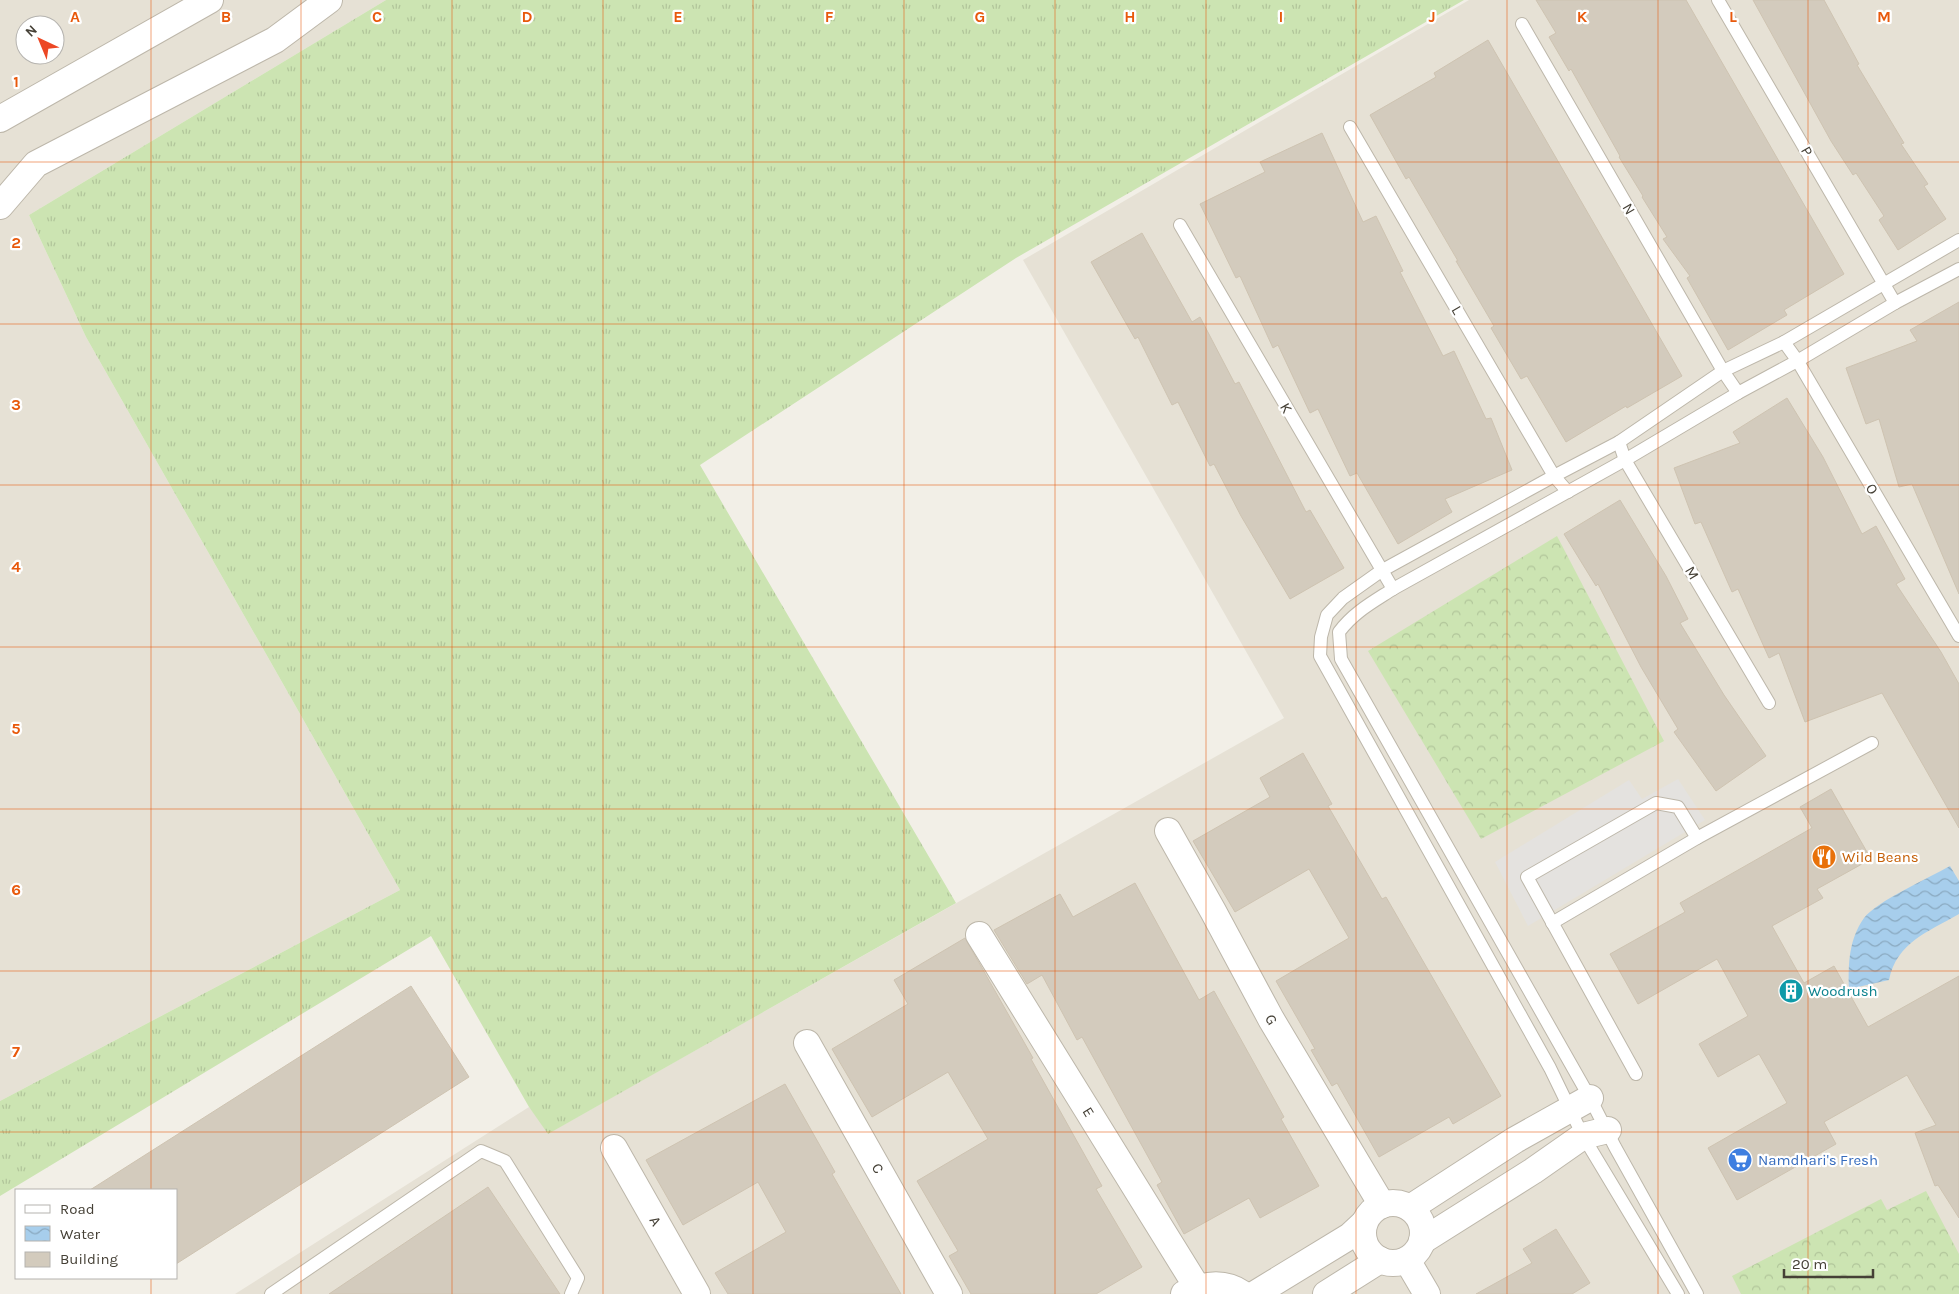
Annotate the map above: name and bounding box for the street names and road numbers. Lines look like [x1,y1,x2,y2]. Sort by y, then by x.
street label: P [1797,143,1817,159]
street label: N [1619,200,1639,218]
street label: L [1447,302,1467,318]
street label: K [1276,400,1296,416]
street label: O [1862,480,1882,498]
street label: M [1681,563,1703,583]
street label: G [1261,1011,1282,1028]
street label: E [1079,1104,1098,1120]
street label: C [868,1160,888,1177]
street label: A [646,1213,666,1230]

